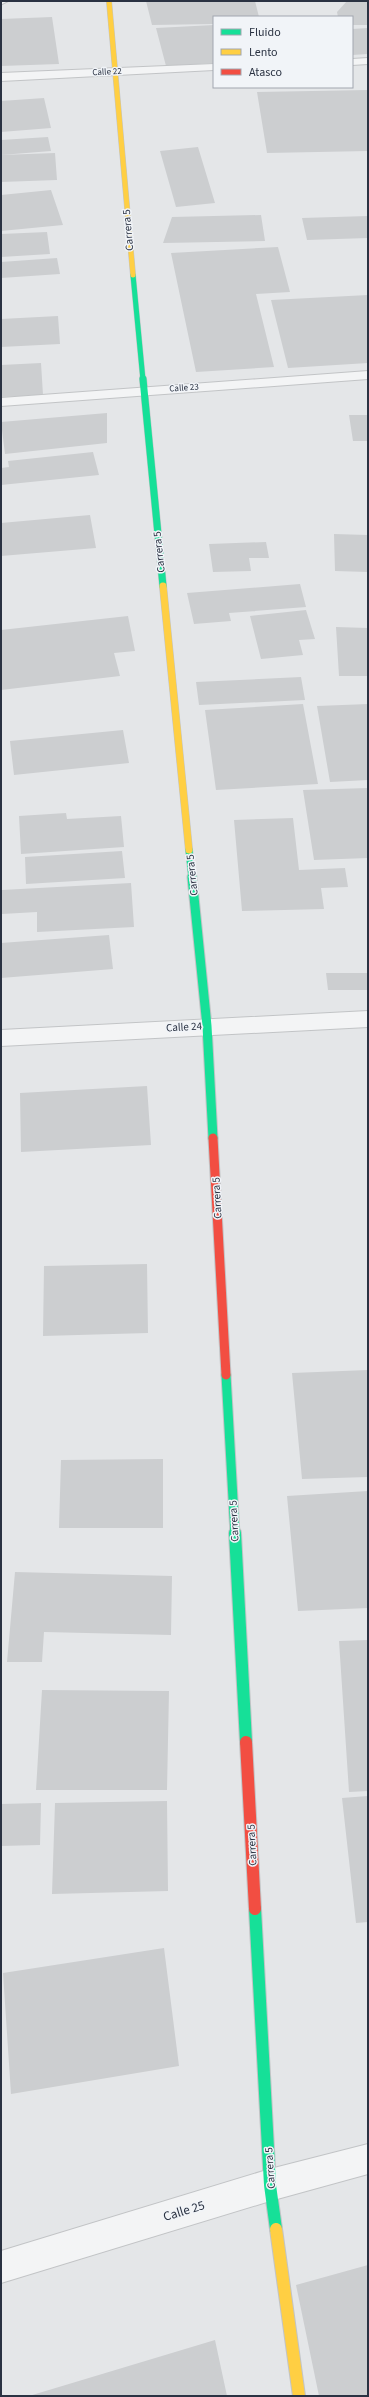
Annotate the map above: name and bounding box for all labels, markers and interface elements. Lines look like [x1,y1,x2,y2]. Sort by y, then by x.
legend [213,16,353,88]
text: Fluido [249,24,281,41]
text: Lento [249,44,278,61]
text: Atasco [249,64,282,81]
street label: Calle 22 [92,65,123,79]
street label: Carrera 5 [119,209,137,251]
street label: Calle 23 [169,380,200,396]
street label: Carrera 5 [149,531,169,573]
street label: Carrera 5 [182,854,202,896]
street label: Calle 24 [166,1019,203,1035]
street label: Carrera 5 [208,1177,226,1219]
street label: Carrera 5 [225,1500,243,1542]
street label: Carrera 5 [243,1824,261,1866]
street label: Carrera 5 [261,2147,279,2189]
street label: Calle 25 [161,2196,207,2226]

